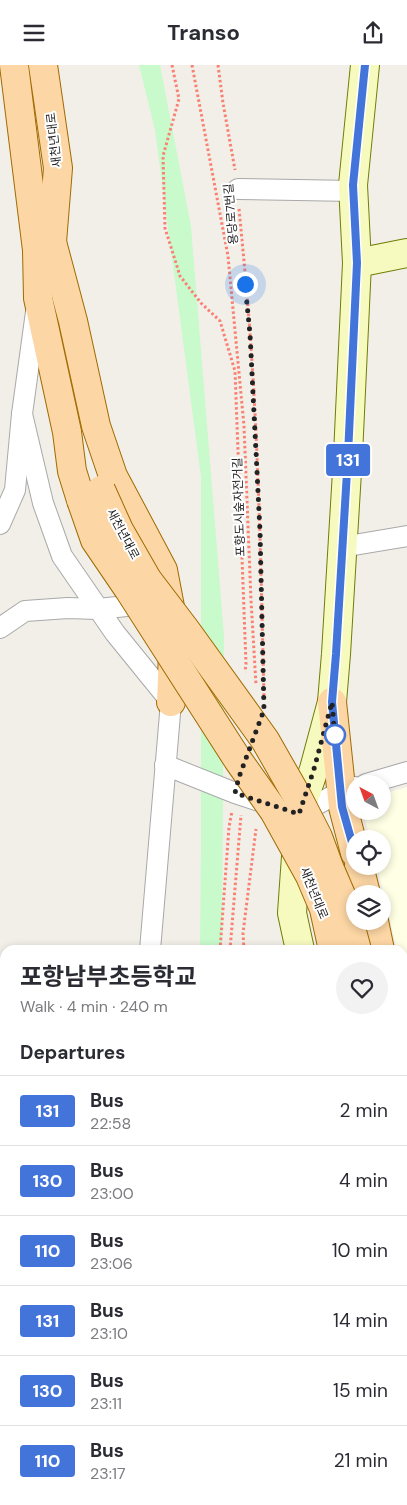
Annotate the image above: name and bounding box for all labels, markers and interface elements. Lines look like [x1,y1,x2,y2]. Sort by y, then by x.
text: Transo [167,18,240,47]
icon: menu [20,19,48,47]
icon: share [359,19,387,47]
street label: 새천년대로 [43,112,65,168]
street label: 용당로7번길 [220,183,242,245]
your location [233,272,258,297]
line badge: 131 [319,444,377,476]
text: 131 [336,448,360,472]
street label: 포항도시숲자전거길 [229,457,249,557]
street label: 새천년대로 [103,506,143,562]
unlabelled marker [324,724,346,746]
north arrow [346,775,391,820]
map controls [346,775,391,930]
button: locate [346,830,391,875]
street label: 새천년대로 [296,864,332,922]
button: layers [346,885,391,930]
text: 포항남부초등학교 [20,961,197,992]
button: heart [336,962,388,1014]
text: Walk · 4 min · 240 m [20,996,168,1017]
text: Departures [20,1040,125,1065]
text: Bus [90,1088,124,1113]
text: 2 min [340,1098,388,1123]
text: 131 [36,1099,59,1123]
text: 22:58 [90,1113,131,1134]
text: Bus [90,1158,124,1183]
text: 4 min [339,1168,388,1193]
text: 130 [32,1169,63,1193]
text: 23:00 [90,1183,134,1204]
text: Bus [90,1228,124,1253]
text: 10 min [332,1238,388,1263]
text: 110 [35,1239,60,1263]
text: 23:06 [90,1253,133,1274]
text: Bus [90,1298,124,1323]
text: 14 min [333,1308,388,1333]
text: 131 [36,1309,59,1333]
text: 23:10 [90,1323,128,1344]
text: Bus [90,1368,124,1393]
text: 15 min [333,1378,388,1403]
text: 130 [32,1379,63,1403]
text: 23:11 [90,1393,122,1414]
text: Bus [90,1438,124,1463]
text: 21 min [334,1448,388,1473]
text: 110 [35,1449,60,1473]
text: 23:17 [90,1463,125,1484]

